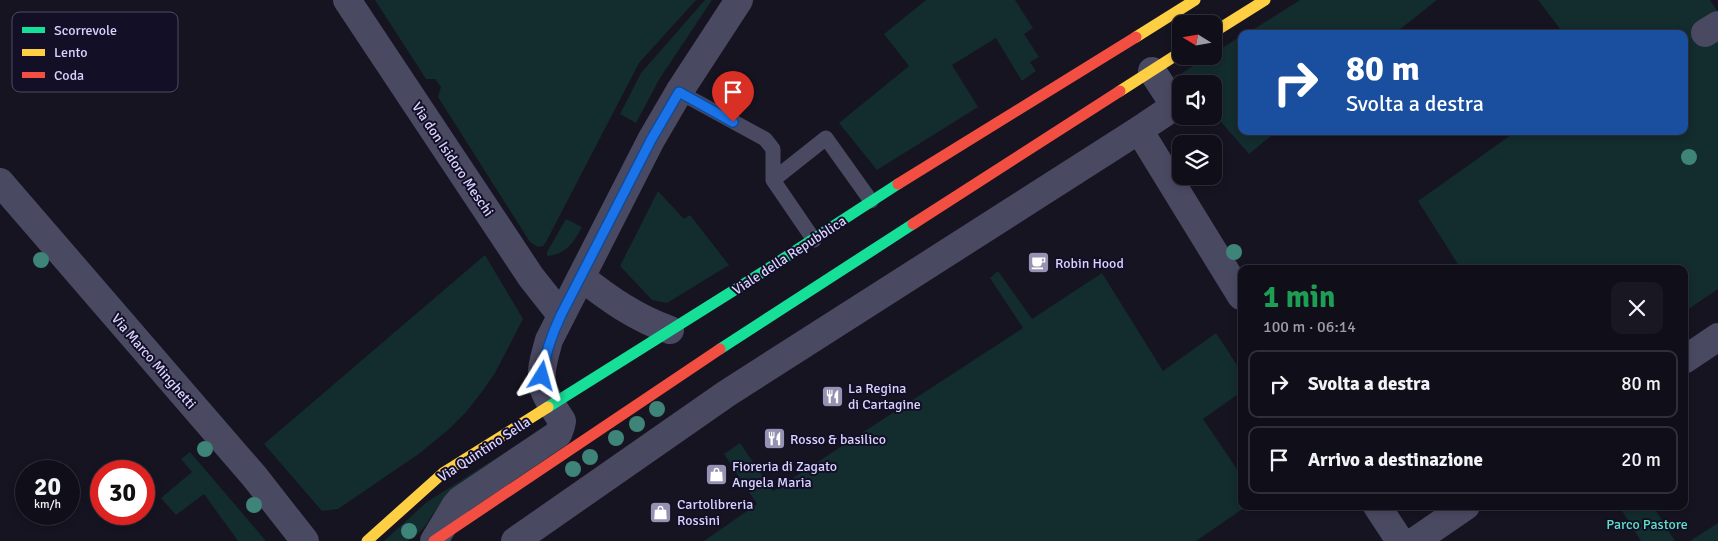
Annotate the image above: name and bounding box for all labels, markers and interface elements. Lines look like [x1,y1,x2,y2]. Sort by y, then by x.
legend [12,12,178,92]
north arrow [1172,15,1222,65]
map controls [1172,15,1222,185]
text: Scorrevole [54,22,117,39]
text: Lento [54,44,88,61]
text: 80 m [1346,47,1420,90]
icon: right [1263,50,1328,115]
text: Coda [54,67,84,84]
pin [712,71,754,122]
button: sound [1172,75,1222,125]
icon: arrive [719,78,747,106]
text: Svolta a destra [1346,90,1484,117]
street label: Via don Isidoro Meschi [408,99,497,220]
button: layers [1172,135,1222,185]
street label: Viale della Repubblica [729,212,849,299]
cafe icon: Robin Hood [1027,251,1051,275]
place label: Robin Hood [1055,255,1124,272]
text: 1 min [1263,279,1335,316]
button: close [1611,282,1663,334]
street label: Via Marco Minghetti [108,310,200,412]
text: 100 m · 06:14 [1263,317,1356,337]
position arrow [515,349,567,401]
icon: right [1265,370,1293,398]
text: Svolta a destra [1308,372,1430,396]
text: 80 m [1621,372,1661,396]
place label: La Regina di Cartagine [848,380,921,413]
restaurant icon: La Regina di Cartagine [820,384,844,408]
street label: Via Quintino Sella [435,413,534,486]
restaurant icon: Rosso & basilico [762,427,786,451]
place label: Rosso & basilico [790,431,886,448]
icon: arrive [1265,446,1293,474]
text: Arrivo a destinazione [1308,448,1483,472]
text: 20 m [1621,448,1661,472]
place label: Fioreria di Zagato Angela Maria [732,458,837,491]
speed limit sign: 30 [90,460,155,525]
shop icon: Fioreria di Zagato Angela Maria [704,462,728,486]
text: 20 [34,471,61,502]
place label: Cartolibreria Rossini [677,496,753,529]
text: km/h [34,497,61,512]
shop icon: Cartolibreria Rossini [649,500,673,524]
park label: Parco Pastore [1606,516,1688,533]

